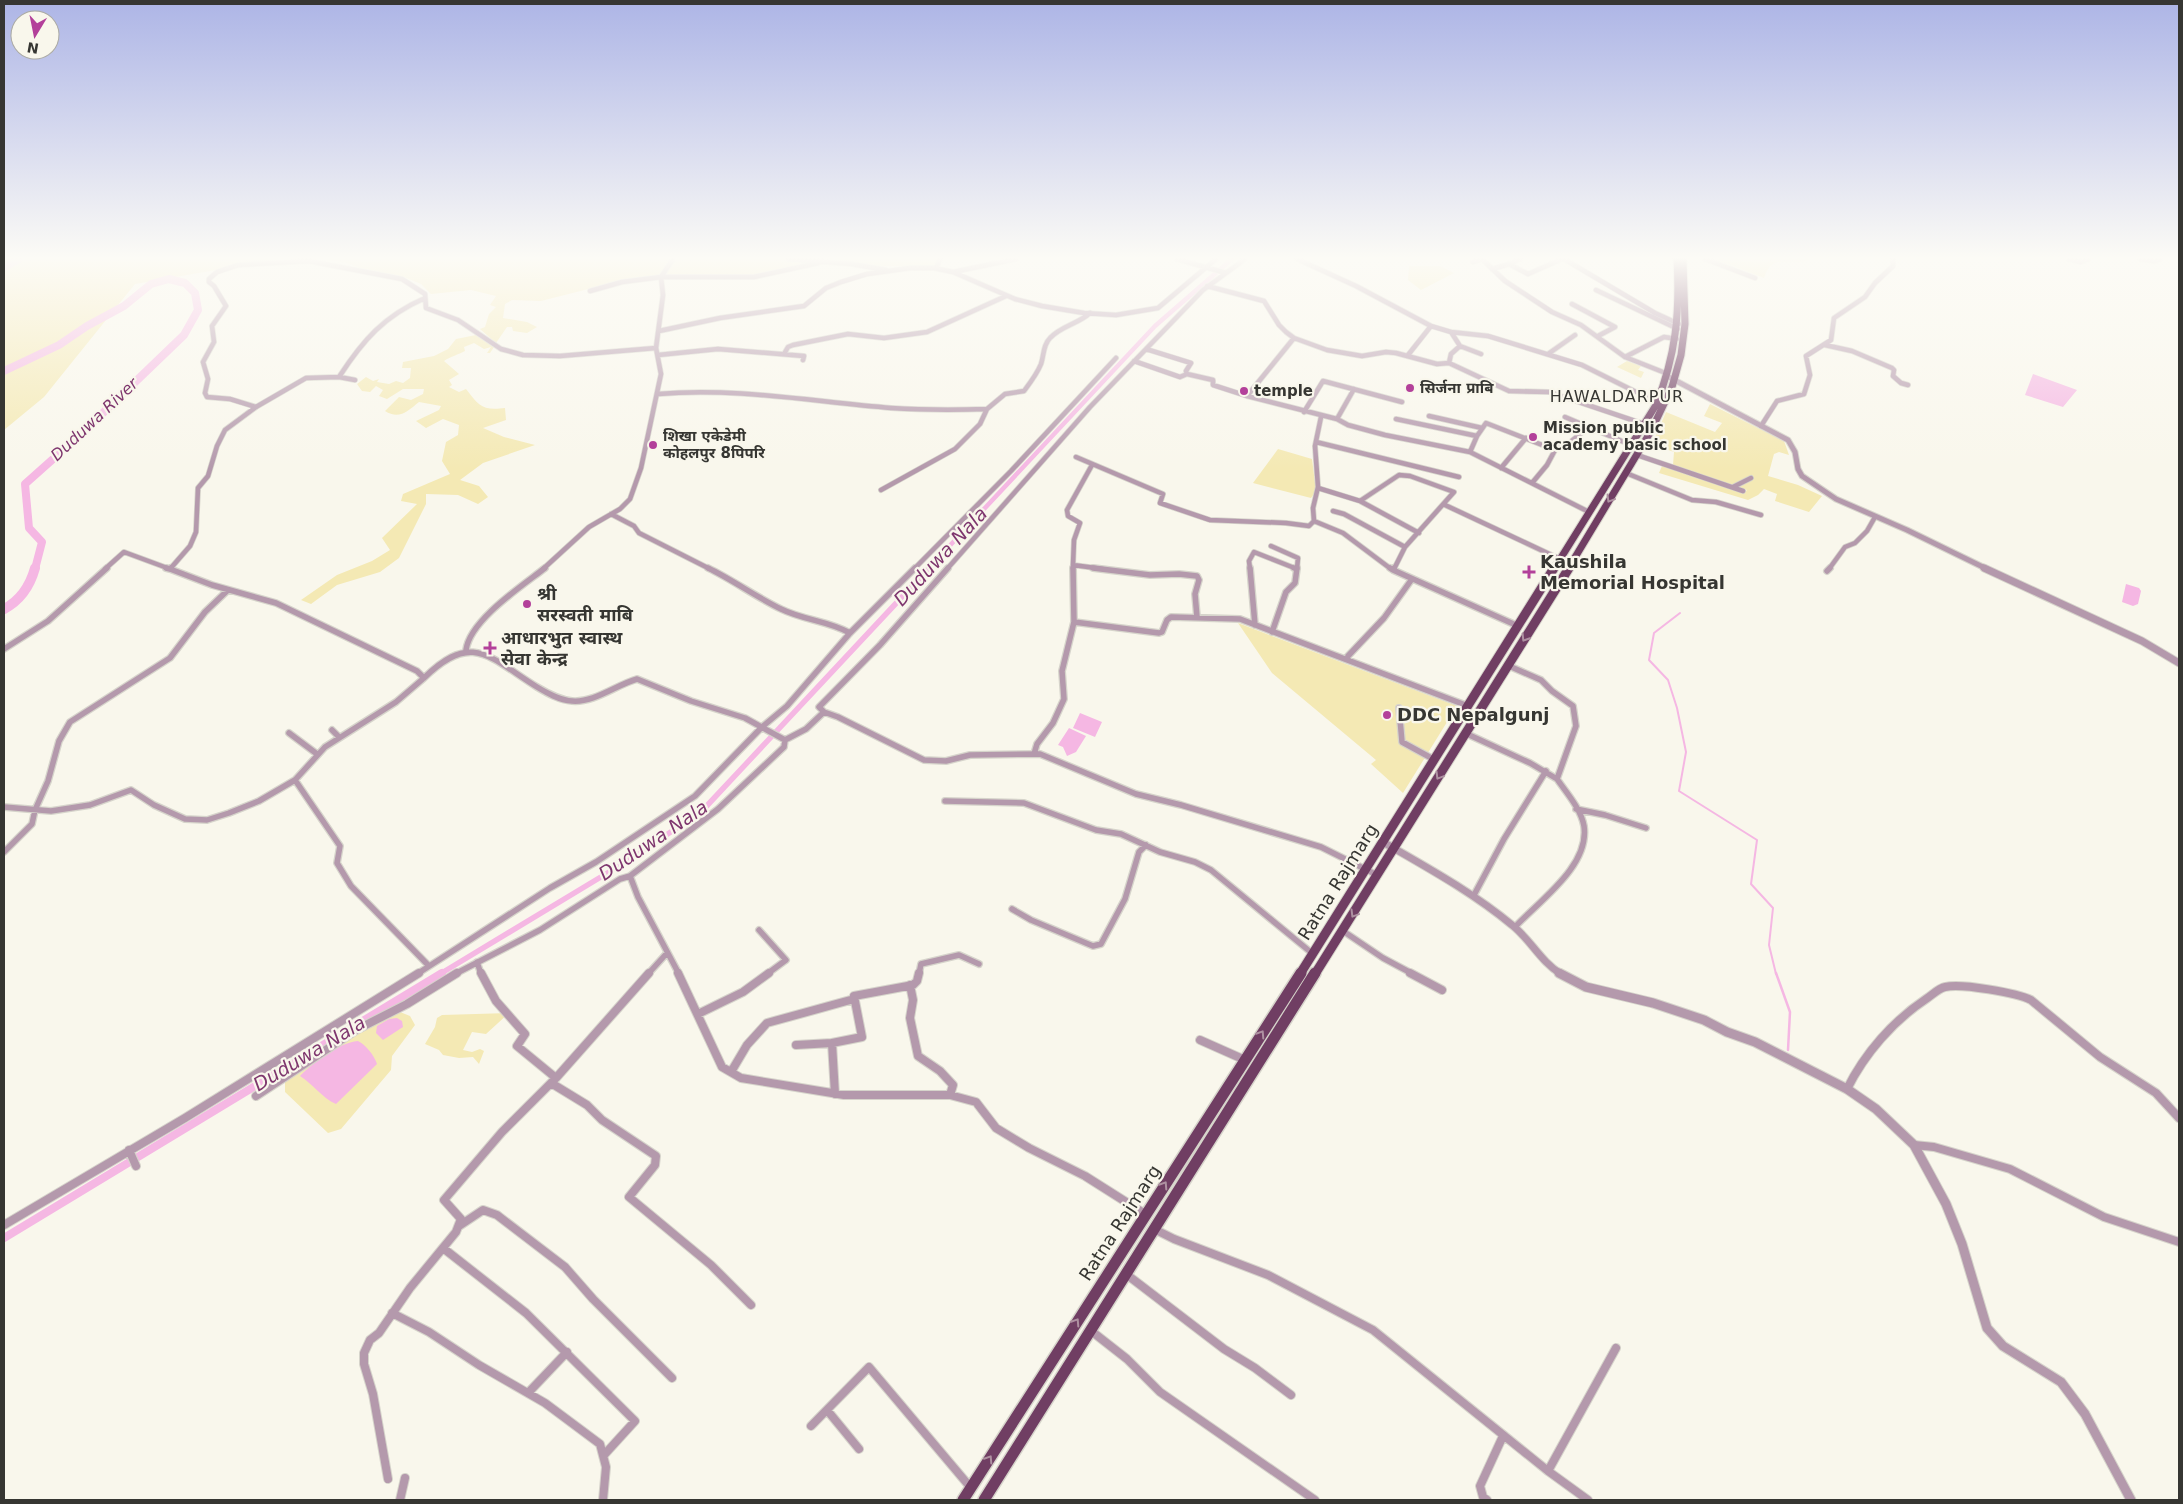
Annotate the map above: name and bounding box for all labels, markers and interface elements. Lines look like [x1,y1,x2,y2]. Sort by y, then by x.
north arrow [10,10,60,60]
text: N [26,39,40,57]
water label: Duduwa River [47,373,143,465]
place label: सिर्जना प्राबि [1420,379,1494,397]
place label: temple [1254,382,1313,400]
marker: सिर्जना प्राबि [1404,382,1416,394]
marker: temple [1238,385,1250,397]
district label: HAWALDARPUR [1550,387,1684,406]
place label: Mission public academy basic school [1543,419,1727,454]
place label: शिखा एकेडेमी कोहलपुर 8पिपरि [663,427,765,463]
marker: Mission public academy basic school [1527,431,1539,443]
marker: शिखा एकेडेमी कोहलपुर 8पिपरि [647,439,659,451]
one-way arrow [1607,494,1617,503]
water label: Duduwa Nala [889,502,991,610]
place label: Kaushila Memorial Hospital [1540,551,1725,593]
marker: Kaushila Memorial Hospital [1522,565,1536,579]
place label: श्री सरस्वती माबि [537,583,634,625]
marker: श्री सरस्वती माबि [521,598,533,610]
place label: आधारभुत स्वास्थ सेवा केन्द्र [501,627,623,669]
one-way arrow [1521,632,1531,641]
marker: आधारभुत स्वास्थ सेवा केन्द्र [483,641,497,655]
place label: DDC Nepalgunj [1397,704,1550,725]
marker: DDC Nepalgunj [1381,709,1393,721]
one-way arrow [1436,770,1446,779]
water label: Duduwa Nala [594,795,712,885]
street label: Ratna Rajmarg [1293,820,1382,944]
one-way arrow [1350,908,1360,917]
water label: Duduwa Nala [249,1011,369,1095]
one-way arrow [1255,1030,1265,1039]
street label: Ratna Rajmarg [1074,1161,1165,1284]
one-way arrow [1158,1182,1167,1191]
one-way arrow [1070,1318,1080,1327]
one-way arrow [983,1456,992,1465]

